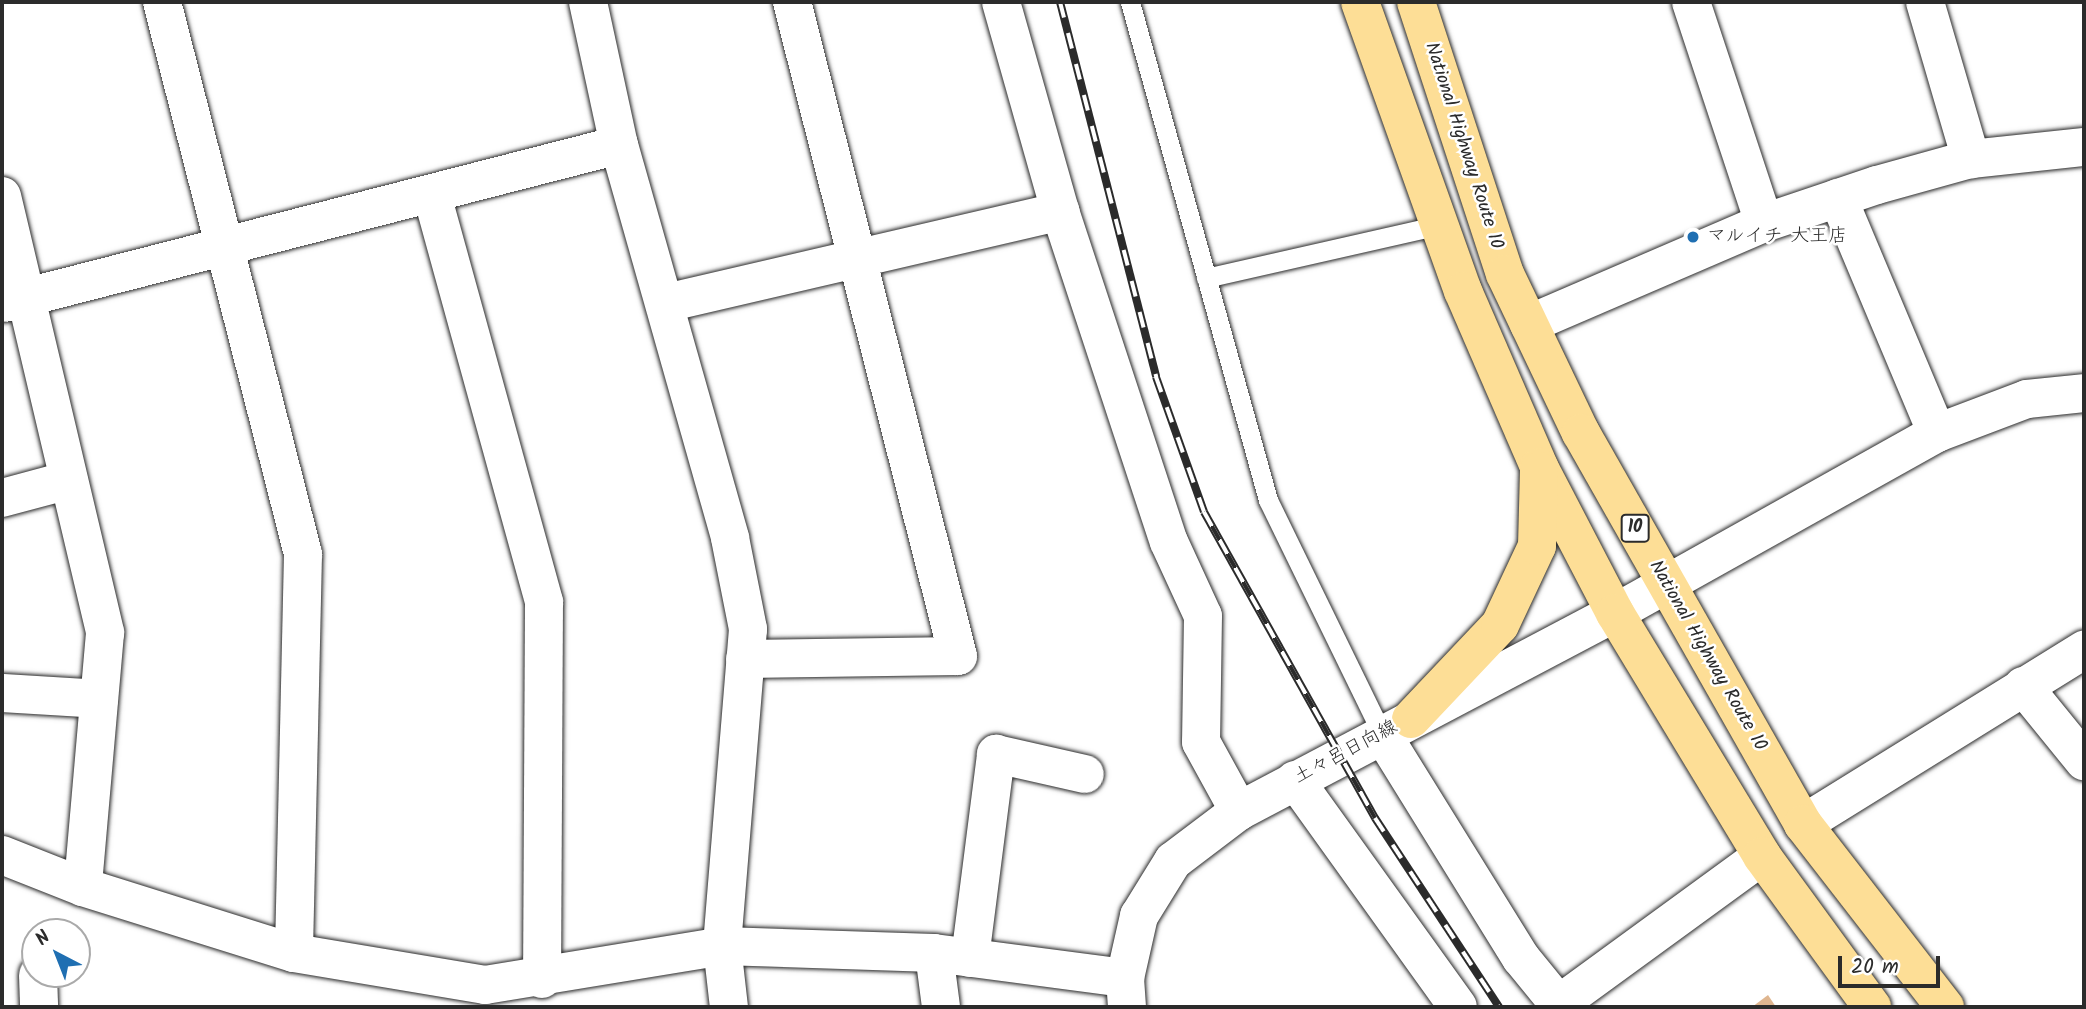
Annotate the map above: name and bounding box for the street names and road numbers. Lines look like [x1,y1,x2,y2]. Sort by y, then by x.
street label: National Highway Route 10 [1419,40,1507,252]
road number: 10 [1619,514,1651,542]
street label: National Highway Route 10 [1643,557,1771,755]
street label: 土々呂日向線 [1290,716,1402,790]

